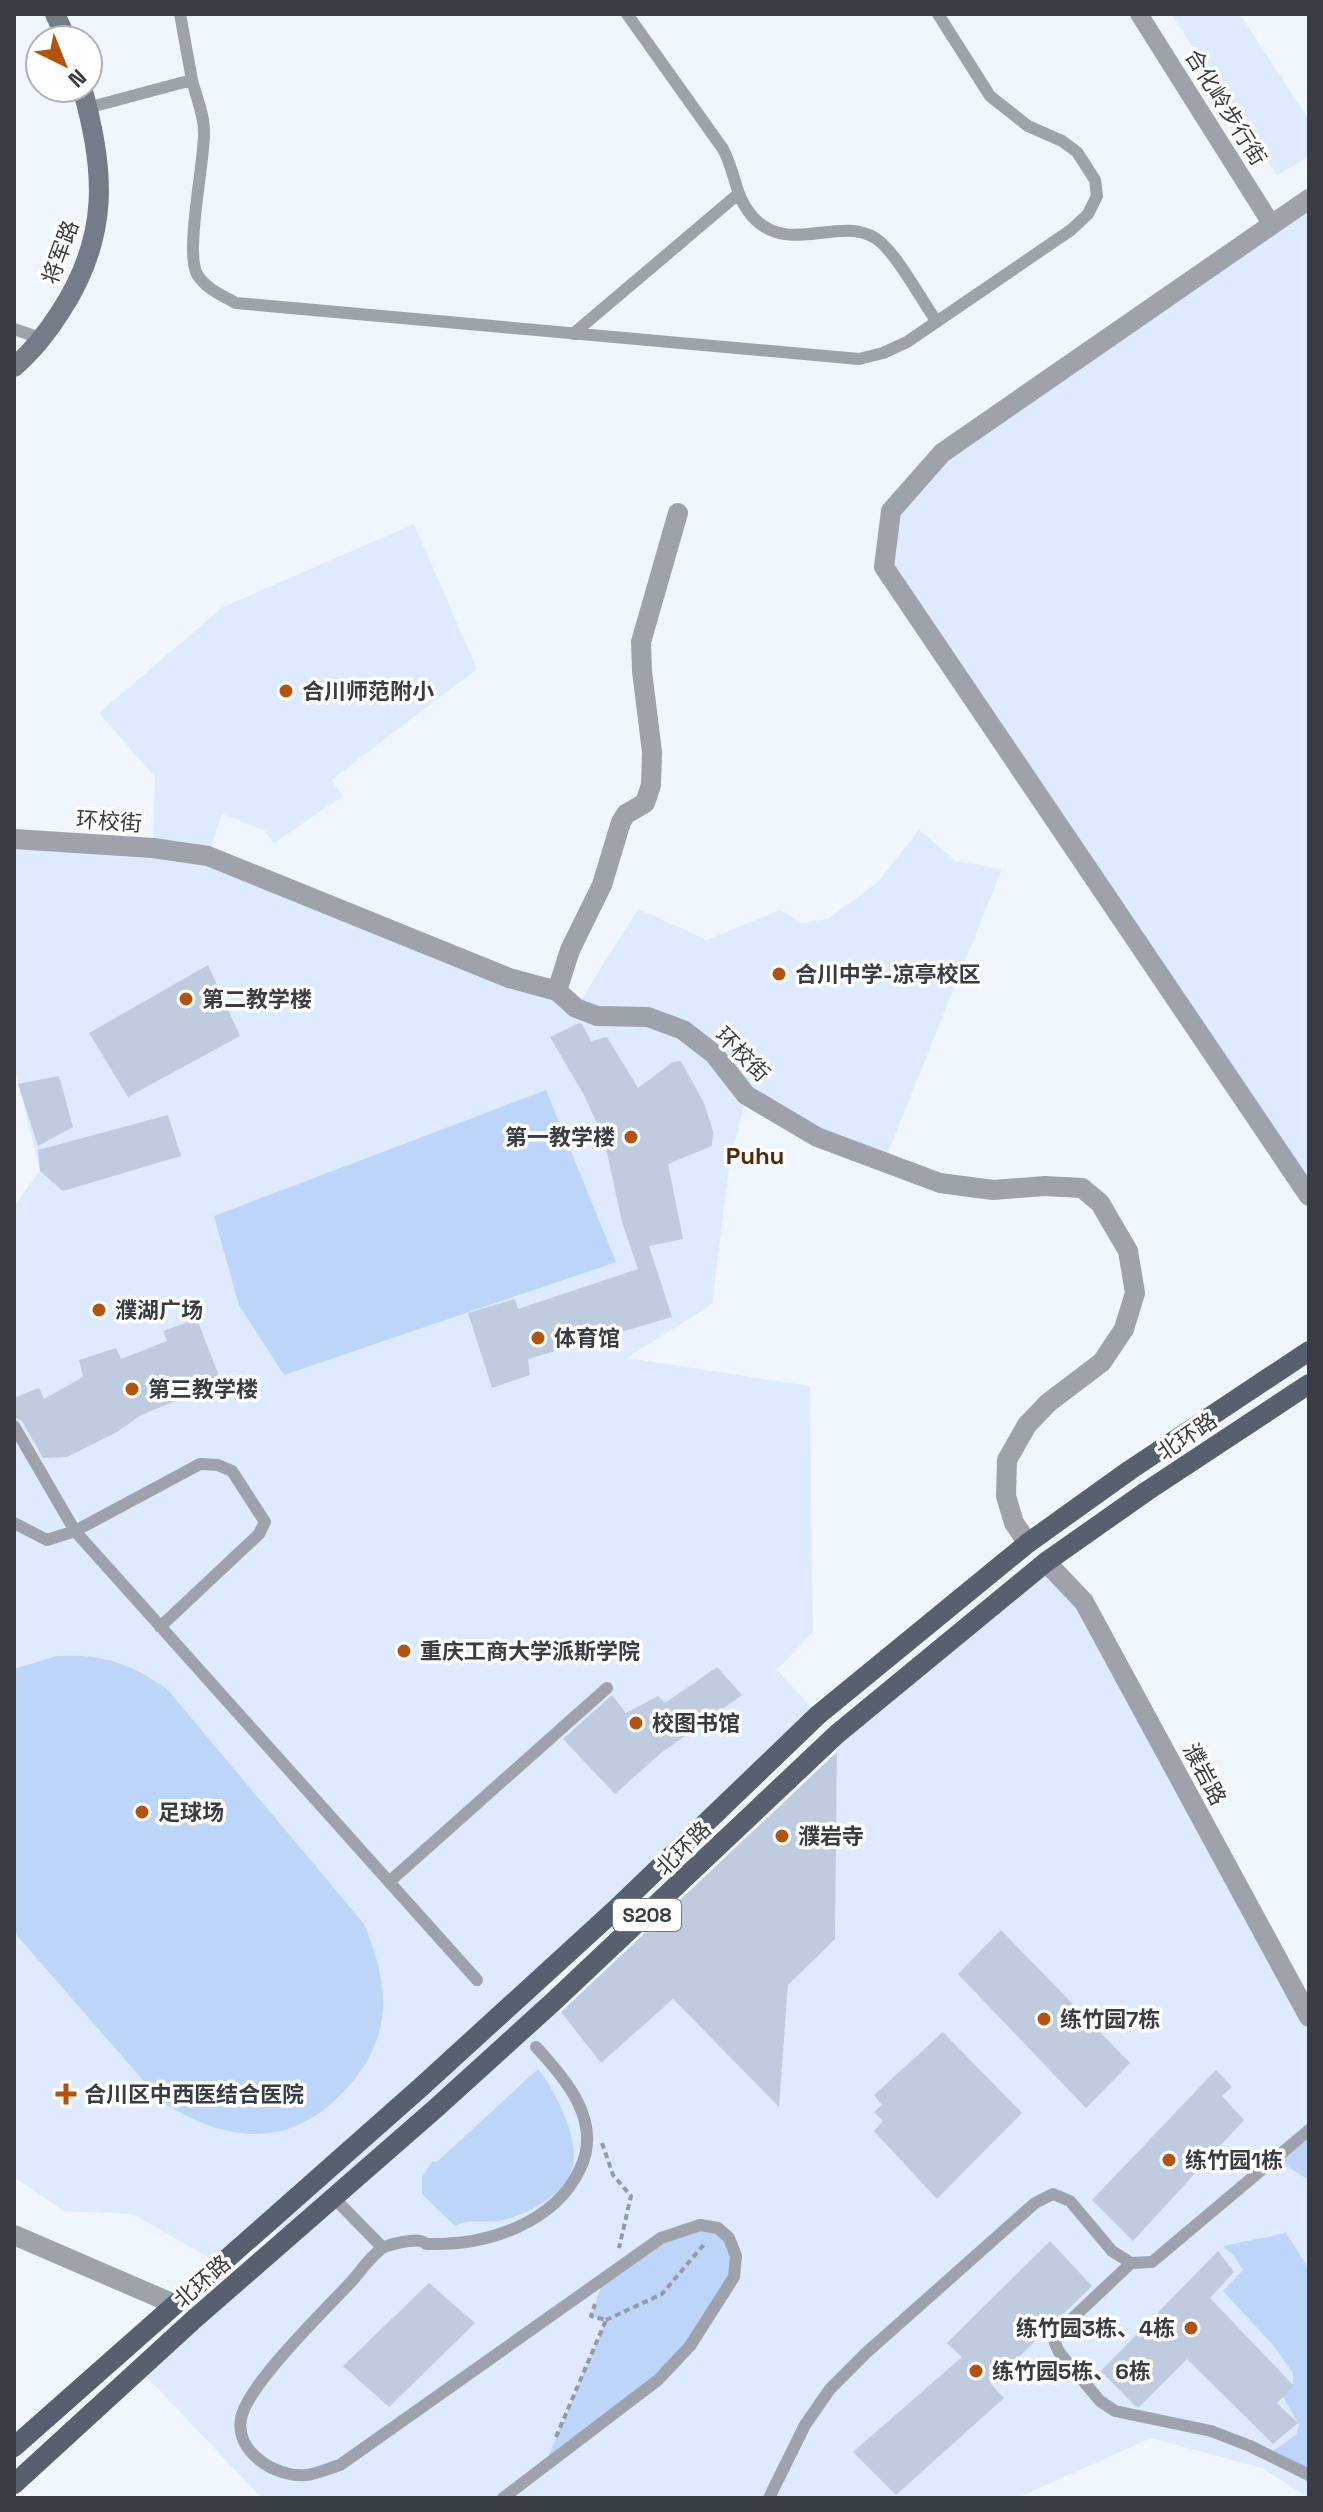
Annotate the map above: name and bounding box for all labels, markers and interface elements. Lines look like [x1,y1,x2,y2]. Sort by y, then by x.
north arrow [24,24,104,104]
street label: 合化岭步行街 [1179,44,1273,170]
text: N [63,63,93,94]
street label: 将军路 [36,216,84,288]
place label: 合川师范附小 [302,677,434,705]
marker: 合川师范附小 [277,682,295,700]
street label: 环校街 [75,805,143,837]
place label: 合川中学-凉亭校区 [795,960,981,988]
marker: 合川中学-凉亭校区 [770,965,788,983]
place label: 第二教学楼 [202,985,312,1013]
marker: 第二教学楼 [177,990,195,1008]
street label: 环校街 [710,1021,776,1087]
place label: 第一教学楼 [505,1123,615,1151]
marker: 第一教学楼 [622,1128,640,1146]
district label: Puhu [726,1140,784,1171]
place label: 濮湖广场 [115,1296,203,1324]
marker: 濮湖广场 [90,1301,108,1319]
place label: 体育馆 [554,1324,620,1352]
marker: 体育馆 [529,1329,547,1347]
place label: 第三教学楼 [148,1375,258,1403]
marker: 第三教学楼 [123,1380,141,1398]
street label: 北环路 [1152,1406,1222,1466]
place label: 重庆工商大学派斯学院 [420,1637,640,1665]
marker: 重庆工商大学派斯学院 [395,1642,413,1660]
place label: 校图书馆 [652,1709,740,1737]
marker: 校图书馆 [627,1714,645,1732]
street label: 濮岩路 [1177,1738,1233,1810]
place label: 足球场 [158,1798,224,1826]
marker: 足球场 [133,1803,151,1821]
street label: 北环路 [650,1815,716,1881]
place label: 濮岩寺 [798,1822,864,1850]
marker: 濮岩寺 [773,1827,791,1845]
road number: S208 [613,1899,681,1931]
place label: 练竹园7栋 [1060,2005,1160,2033]
marker: 练竹园7栋 [1035,2010,1053,2028]
place label: 合川区中西医结合医院 [84,2080,304,2108]
marker: 合川区中西医结合医院 [55,2083,77,2105]
place label: 练竹园1栋 [1185,2146,1283,2174]
marker: 练竹园1栋 [1160,2151,1178,2169]
street label: 北环路 [168,2249,236,2313]
place label: 练竹园3栋、4栋 [1016,2314,1175,2342]
marker: 练竹园3栋、4栋 [1182,2319,1200,2337]
place label: 练竹园5栋、6栋 [992,2357,1151,2385]
marker: 练竹园5栋、6栋 [967,2362,985,2380]

